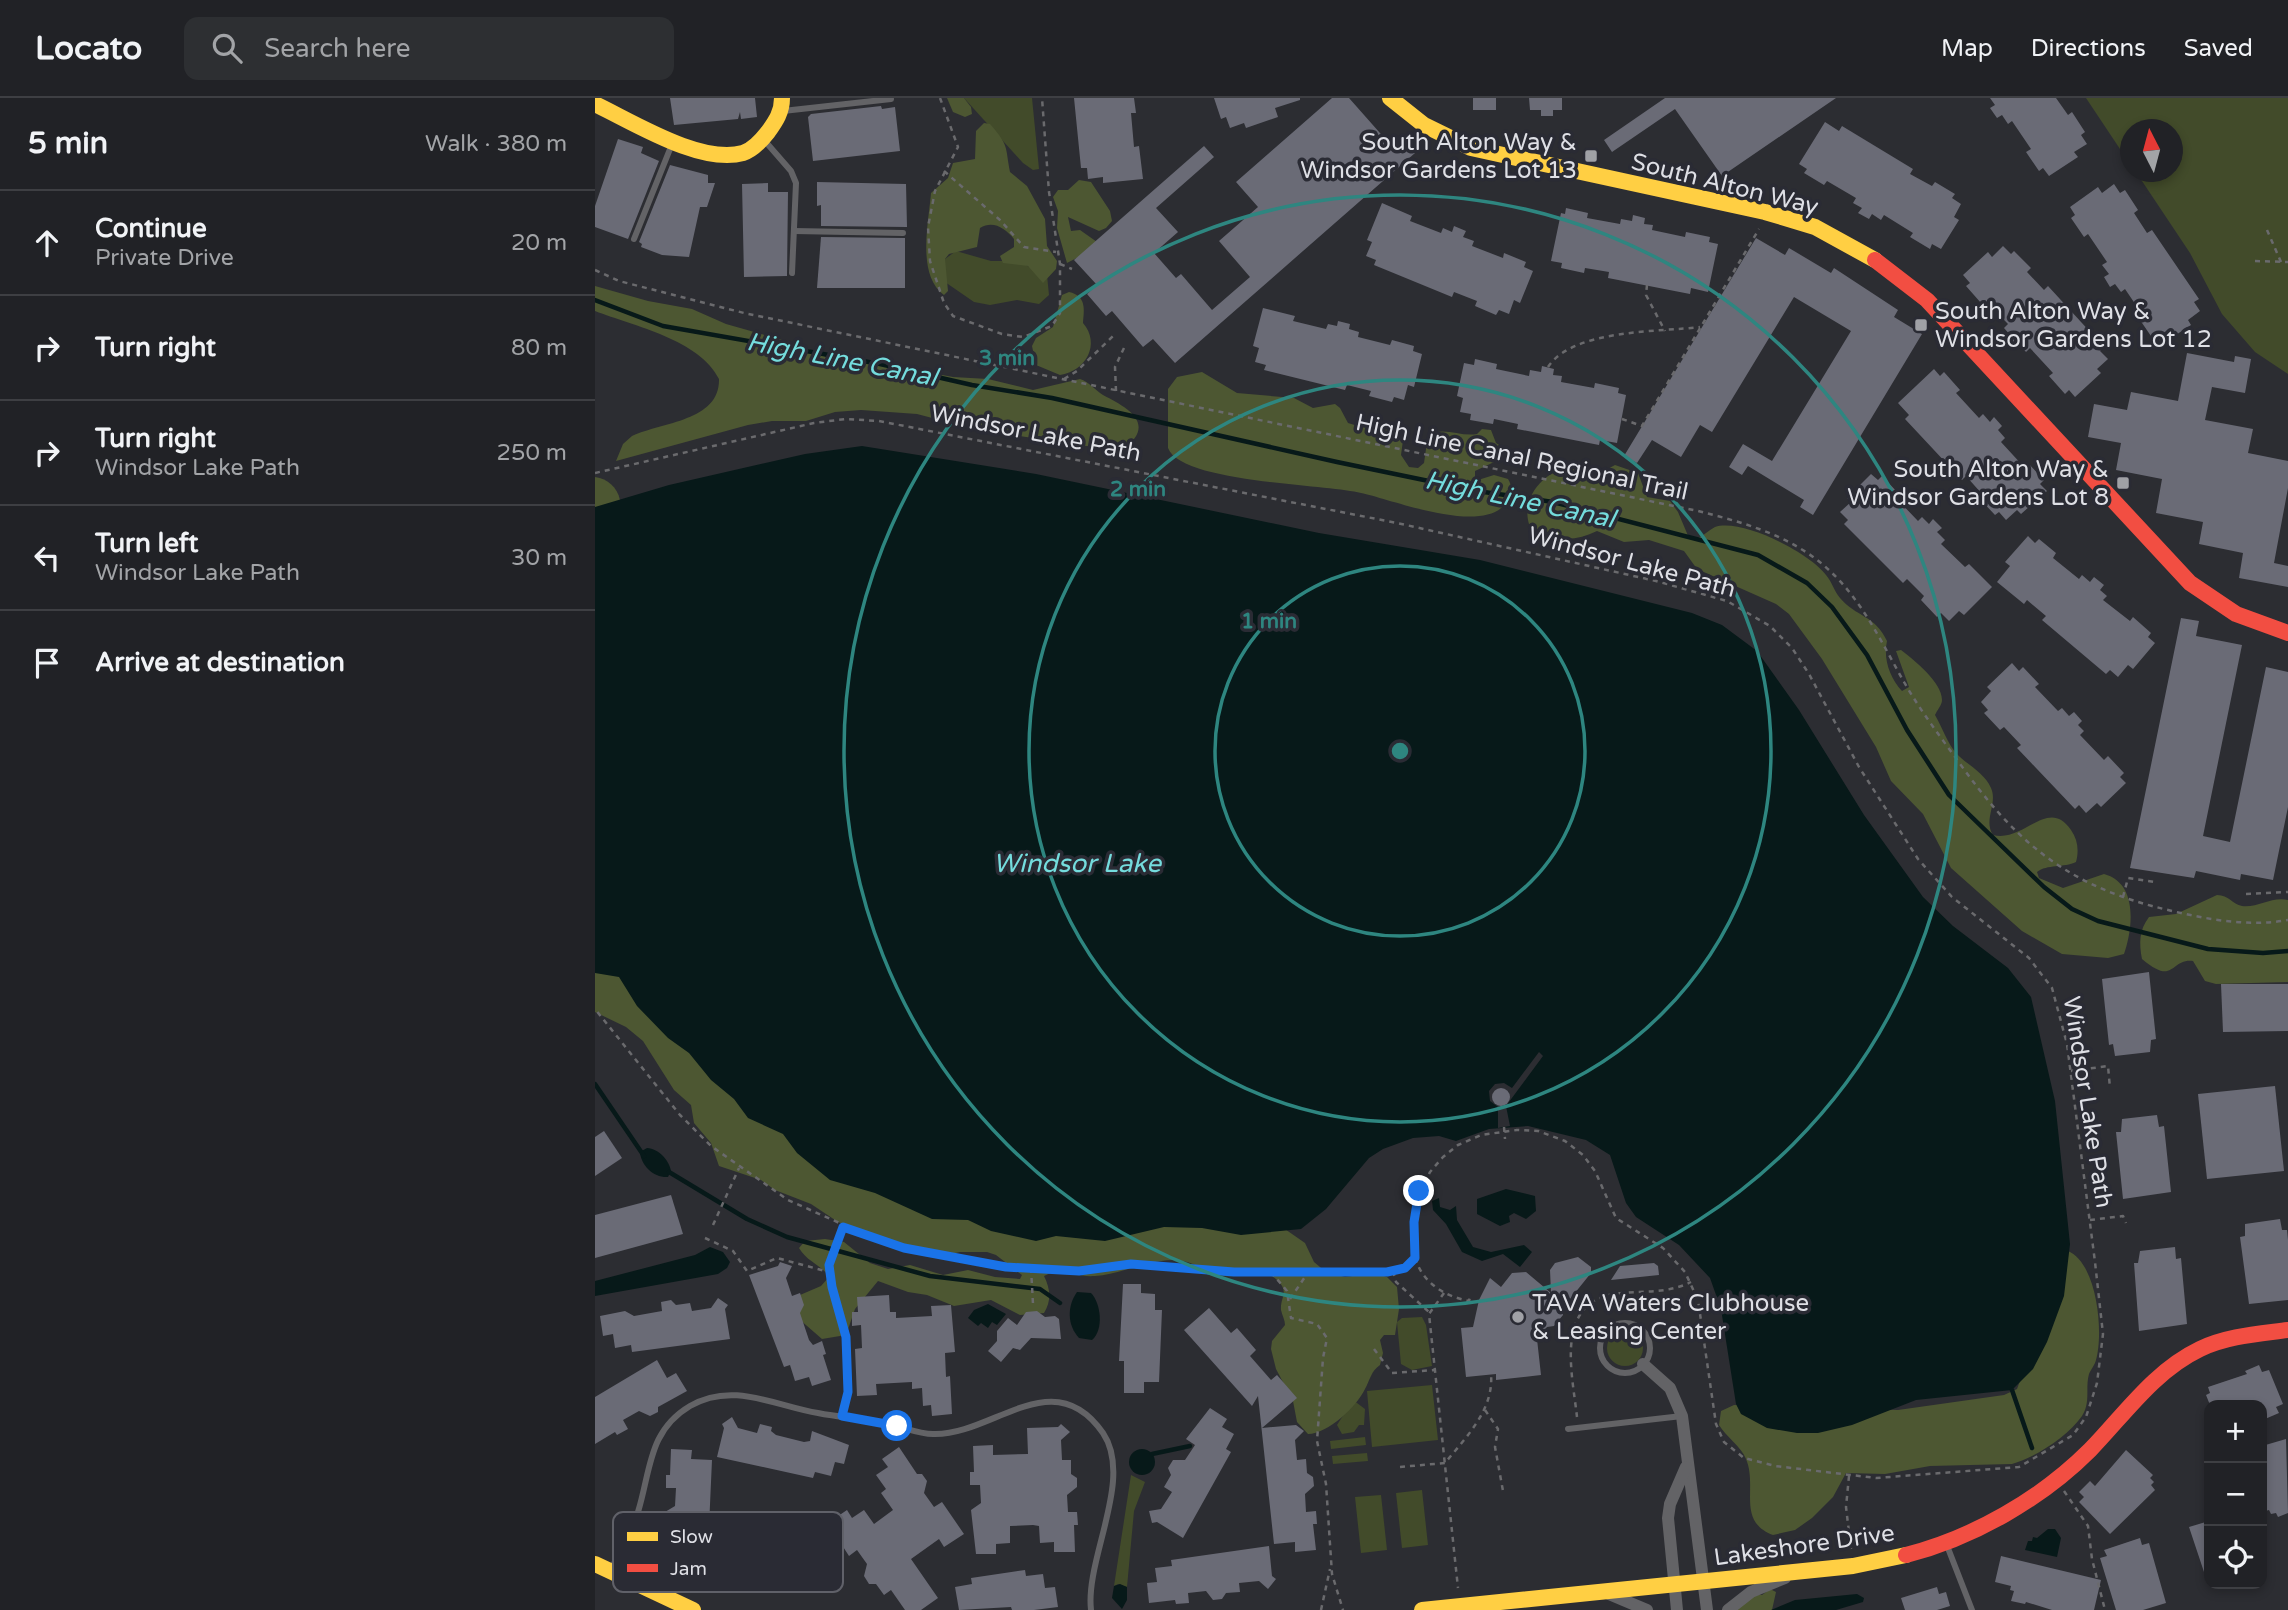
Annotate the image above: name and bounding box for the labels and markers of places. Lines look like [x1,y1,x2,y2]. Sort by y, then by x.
place label: South Alton Way & Windsor Gardens Lot 13 [1300,128,1577,185]
marker: South Alton Way & Windsor Gardens Lot 13 [1583,148,1599,164]
place label: South Alton Way & Windsor Gardens Lot 12 [1935,297,2212,354]
marker: South Alton Way & Windsor Gardens Lot 12 [1913,317,1929,333]
place label: South Alton Way & Windsor Gardens Lot 8 [1847,455,2109,512]
marker: South Alton Way & Windsor Gardens Lot 8 [2115,475,2131,491]
centre of rings [1388,739,1412,763]
place label: TAVA Waters Clubhouse & Leasing Center [1532,1289,1809,1346]
marker: TAVA Waters Clubhouse & Leasing Center [1510,1309,1526,1325]

